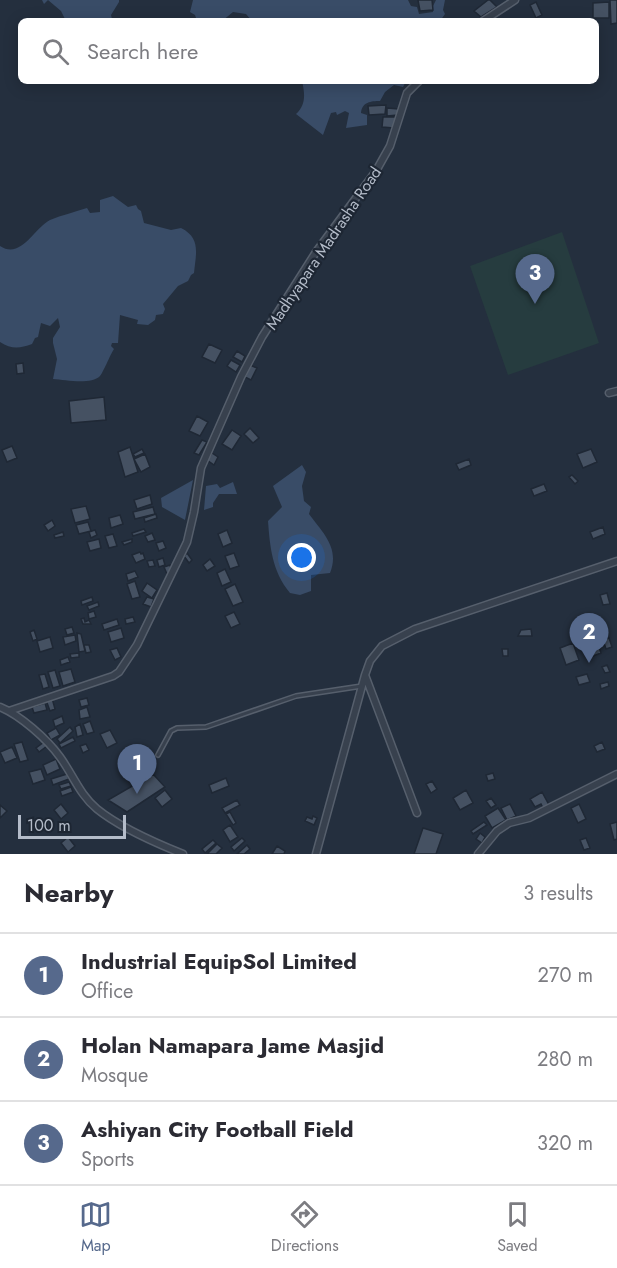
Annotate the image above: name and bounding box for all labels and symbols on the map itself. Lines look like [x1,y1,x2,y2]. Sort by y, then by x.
street label: Madhyapara Madrasha Road [260,162,387,334]
pin: 3 [516,254,554,304]
your location [287,543,316,572]
pin: 2 [570,614,608,663]
pin: 1 [118,744,156,794]
scale bar [18,812,126,840]

